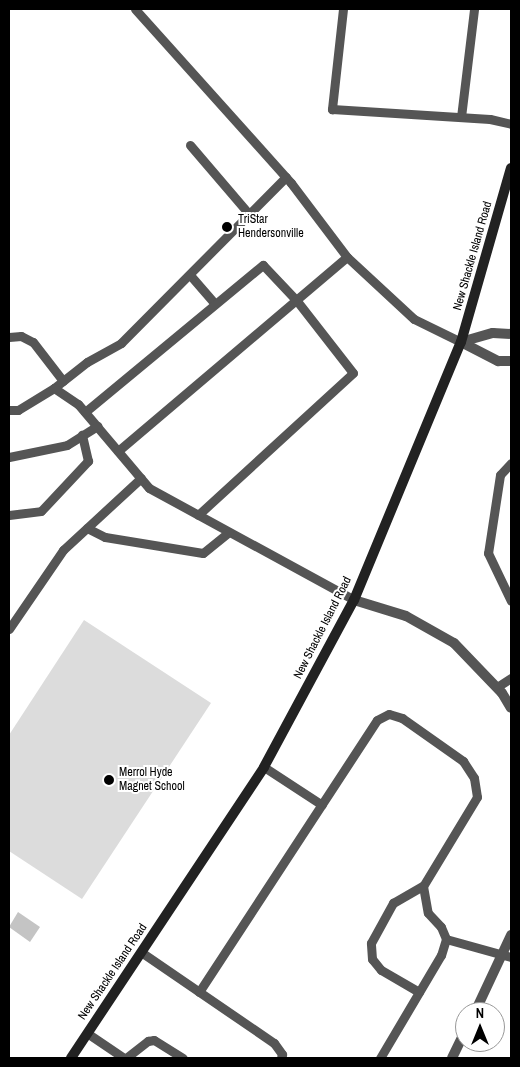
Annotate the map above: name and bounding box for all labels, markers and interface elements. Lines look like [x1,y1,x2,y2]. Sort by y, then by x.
street label: New Shackle Island Road [451,200,495,312]
place label: TriStar Hendersonville [238,213,304,241]
marker: TriStar Hendersonville [220,220,234,234]
street label: New Shackle Island Road [291,575,355,681]
place label: Merrol Hyde Magnet School [119,766,185,794]
marker: Merrol Hyde Magnet School [103,774,115,786]
street label: New Shackle Island Road [76,921,150,1023]
north arrow [455,1002,505,1052]
text: N [476,1004,484,1022]

